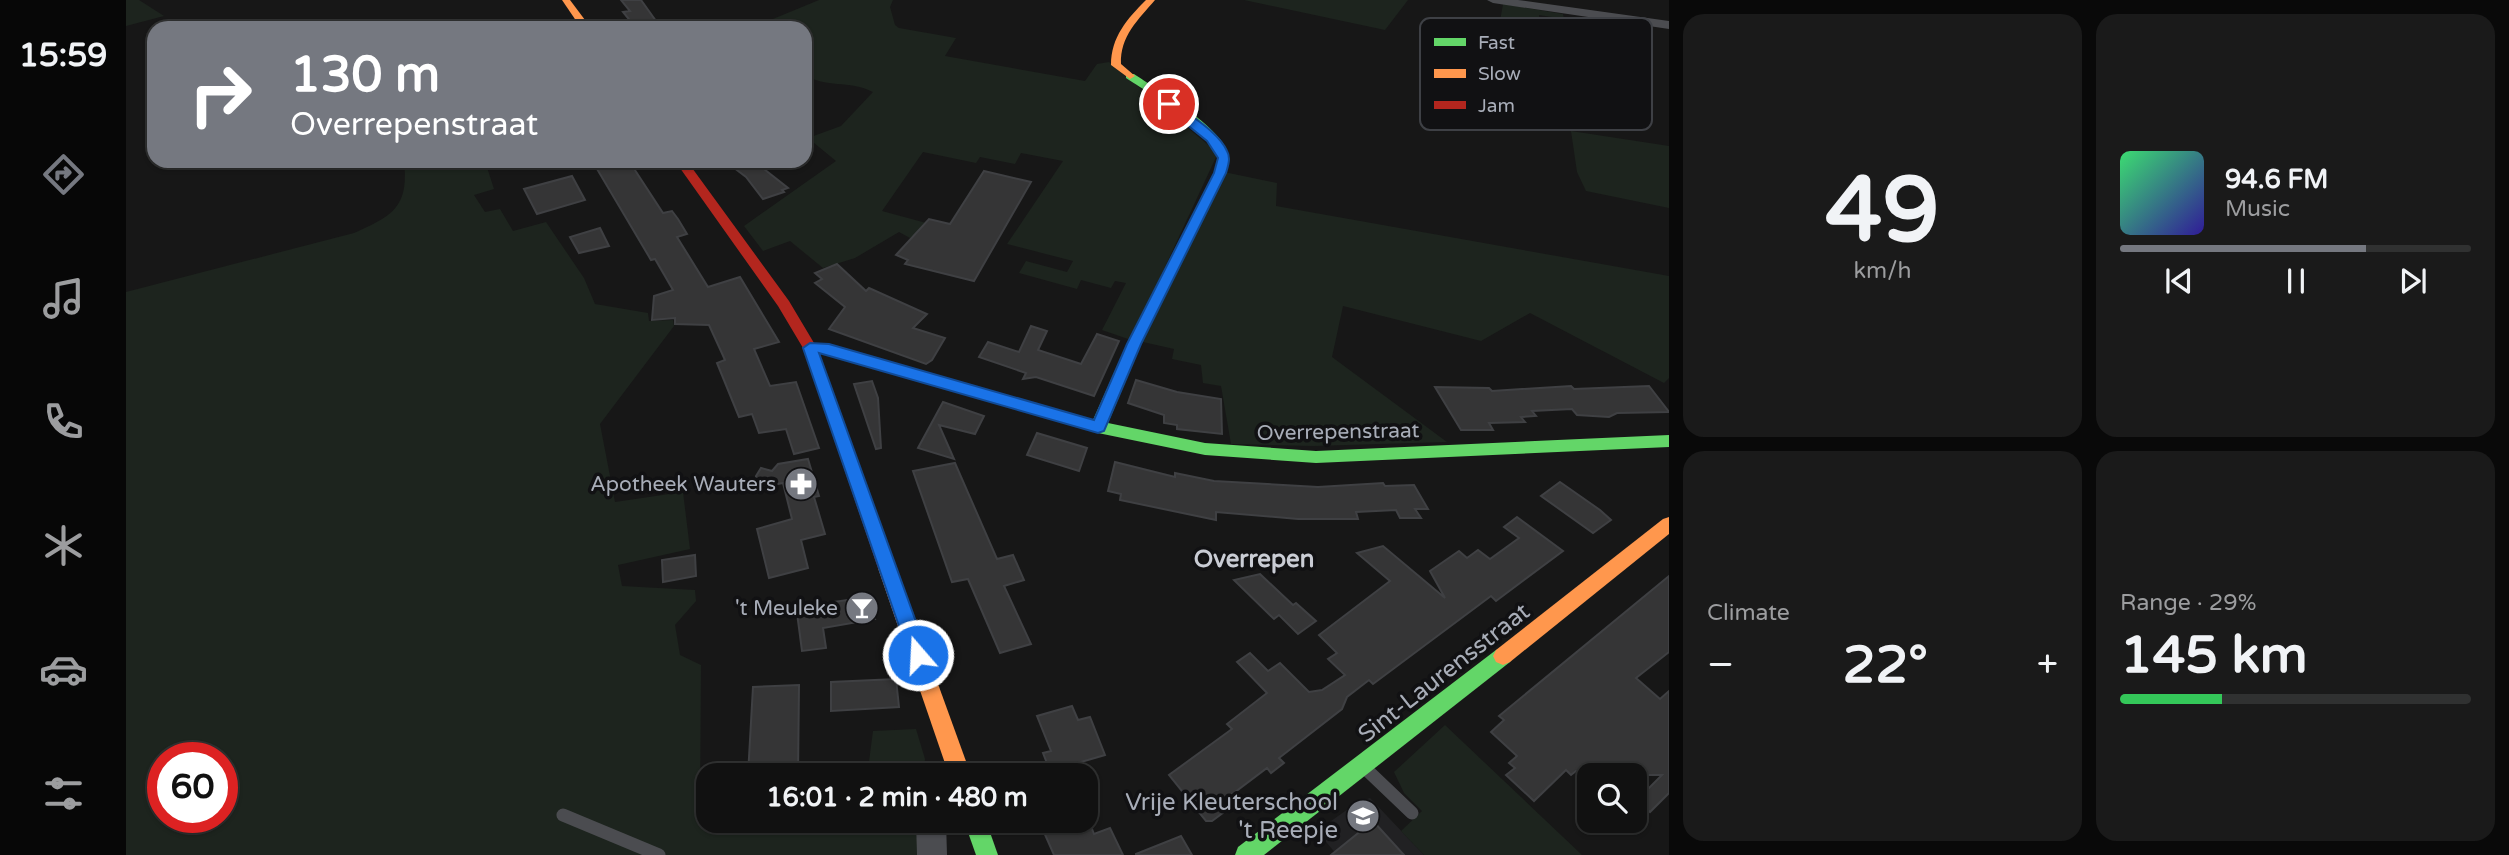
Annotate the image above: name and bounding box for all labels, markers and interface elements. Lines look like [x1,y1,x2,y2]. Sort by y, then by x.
legend [1420,18,1652,130]
text: Fast [1478,32,1515,54]
text: 15:59 [19,37,107,75]
text: 130 m [290,46,440,105]
icon: right [175,49,266,140]
text: Slow [1478,63,1521,85]
pin [1139,74,1199,134]
icon: arrive [1150,85,1188,123]
text: Jam [1478,95,1515,117]
text: Overrepenstraat [290,106,538,144]
icon: directions [39,150,88,199]
text: 49 [1825,156,1940,266]
text: 94.6 FM [2225,164,2328,195]
text: Music [2225,195,2290,223]
text: km/h [1854,257,1911,285]
icon: previous [2160,262,2198,300]
icon: pause [2277,262,2315,300]
icon: next [2394,262,2432,300]
icon: music [39,274,88,323]
icon: phone [39,397,88,446]
street label: Overrepenstraat [1256,418,1420,446]
pharmacy icon: Apotheek Wauters [782,465,820,503]
place label: Apotheek Wauters [590,472,776,497]
icon: climate [39,521,88,570]
district label: Overrepen [1194,545,1314,574]
bar icon: 't Meuleke [843,589,881,627]
text: Range · 29% [2120,589,2256,617]
place label: 't Meuleke [735,596,838,621]
street label: Sint-Laurensstraat [1352,597,1536,749]
text: Climate [1707,599,1790,627]
position arrow [881,618,955,692]
text: 145 km [2120,624,2308,687]
text: 22° [1843,634,1928,697]
text: − [1707,642,1734,688]
text: + [2037,642,2058,688]
icon: car [39,645,88,694]
speed limit sign: 60 [147,742,238,833]
map controls [1577,763,1647,833]
button: search [1577,763,1647,833]
icon: filters [39,769,88,818]
text: 16:01 · 2 min · 480 m [766,782,1028,813]
place label: Vrije Kleuterschool 't Reepje [1125,788,1338,845]
school or university icon: Vrije Kleuterschool 't Reepje [1344,797,1382,835]

